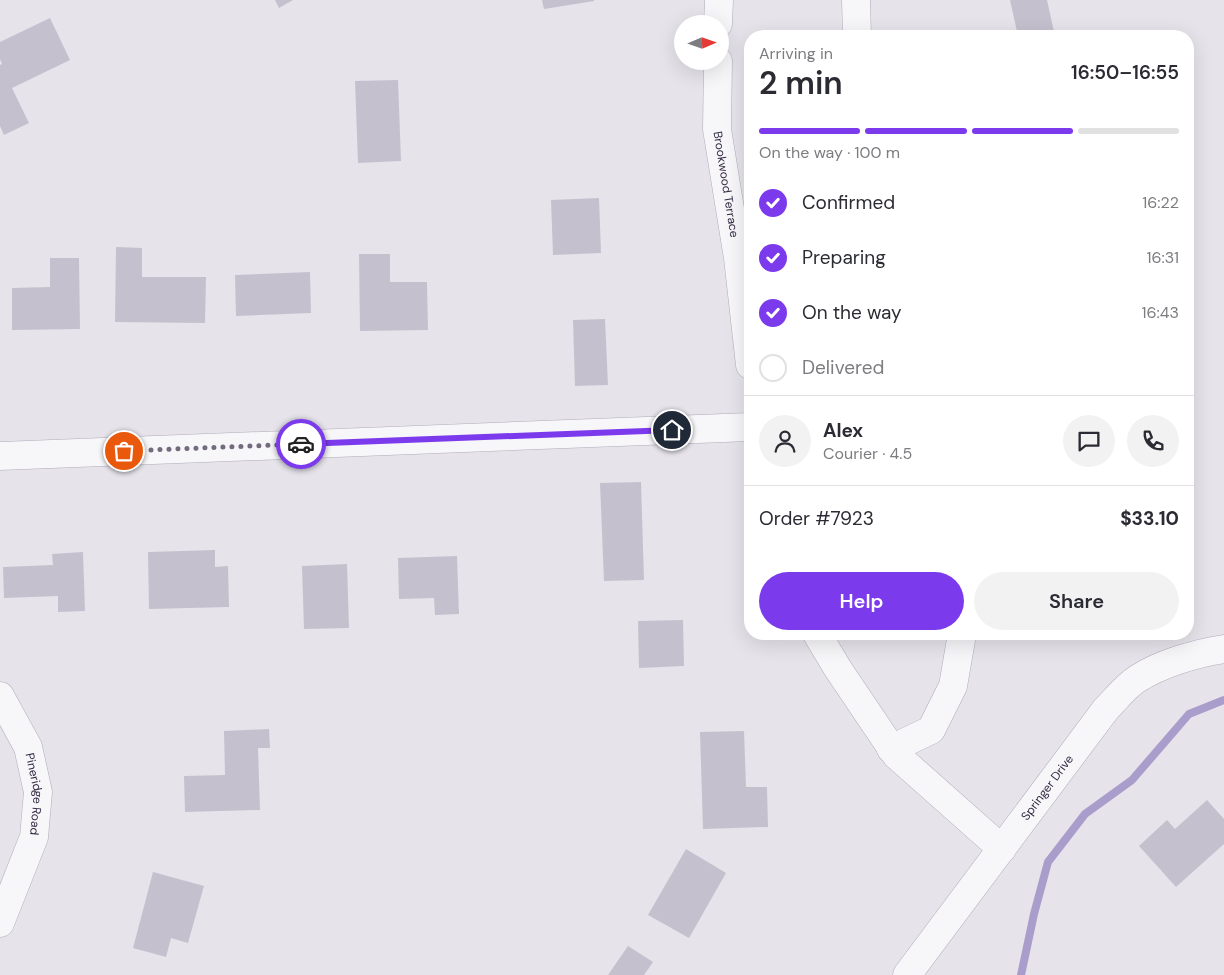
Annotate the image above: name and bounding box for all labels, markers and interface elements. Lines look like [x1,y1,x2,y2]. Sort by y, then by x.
north arrow [674,15,729,70]
map controls [674,15,729,70]
text: Arriving in [759,43,833,64]
text: 16:50–16:55 [1071,60,1179,85]
text: 2 min [759,62,843,104]
street label: Brookwood Terrace [709,130,743,239]
text: On the way · 100 m [759,142,900,163]
icon: check [759,189,787,217]
text: Confirmed [802,190,895,215]
text: 16:22 [1142,192,1179,213]
icon: check [759,244,787,272]
text: Preparing [802,245,886,270]
text: 16:31 [1147,247,1179,268]
icon: check [759,299,787,327]
text: On the way [802,300,902,325]
text: 16:43 [1142,302,1179,323]
text: Delivered [802,355,884,380]
pin [651,409,693,451]
button: person [759,415,811,467]
button: chat [1063,415,1115,467]
button: phone [1127,415,1179,467]
icon: home [658,416,686,444]
text: Alex [823,418,863,443]
courier [276,419,326,469]
pin [103,430,145,472]
icon: car [287,430,315,458]
icon: bag [110,437,138,465]
text: Courier · 4.5 [823,443,912,464]
text: Order #7923 [759,506,874,531]
text: $33.10 [1120,506,1179,531]
button: Help [759,572,964,630]
button: Share [974,572,1179,630]
street label: Pineridge Road [22,751,46,836]
street label: Springer Drive [1017,751,1077,824]

